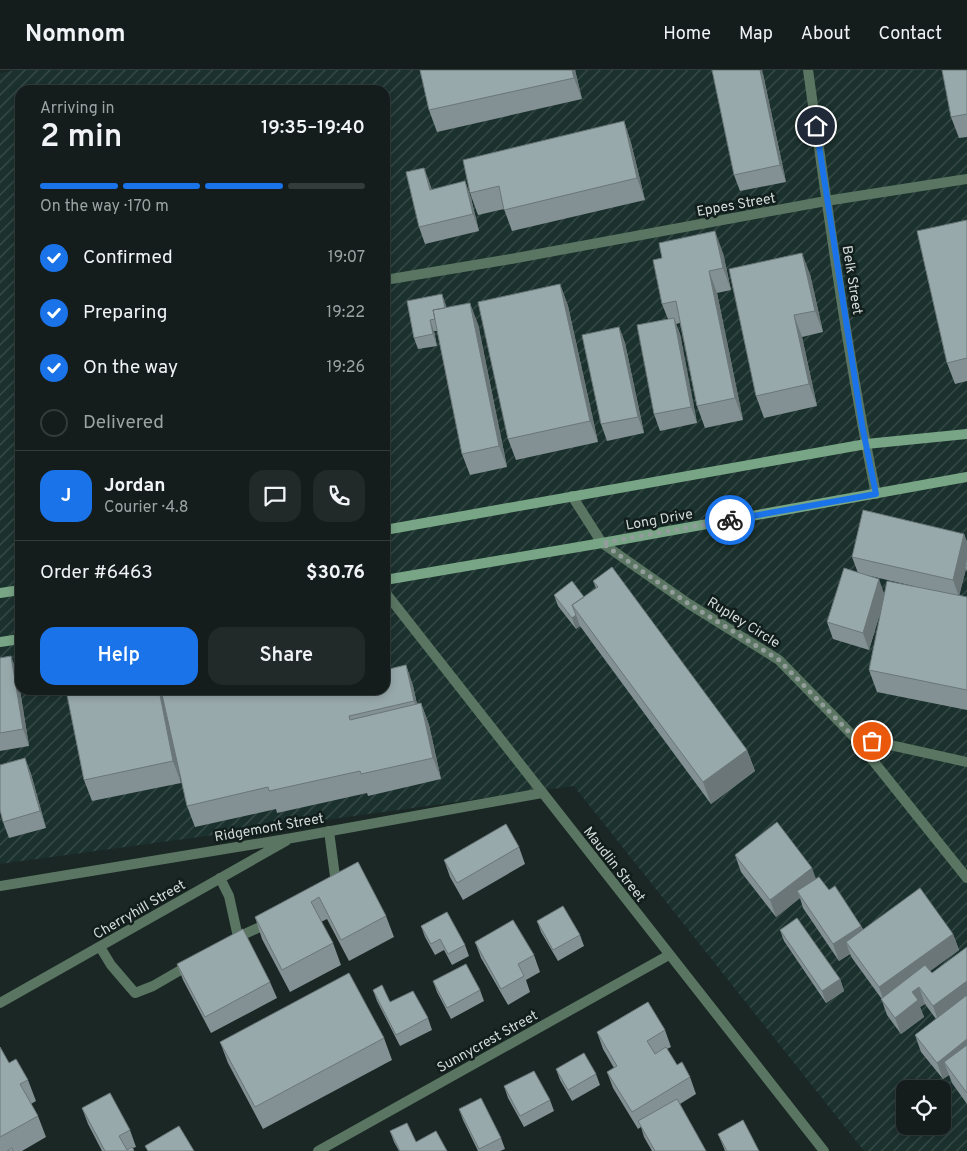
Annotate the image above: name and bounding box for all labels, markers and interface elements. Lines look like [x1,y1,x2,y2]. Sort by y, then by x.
text: Nomnom [25,20,125,50]
text: Home [663,23,711,46]
text: Map [739,23,773,46]
text: About [801,23,850,46]
text: Contact [878,23,942,46]
text: Arriving in [40,99,115,119]
pin [795,105,837,147]
icon: home [802,112,830,140]
text: 19:35–19:40 [261,116,365,140]
text: 2 min [40,118,122,158]
street label: Eppes Street [695,190,777,221]
text: On the way · 170 m [40,197,169,217]
icon: check [40,244,68,272]
street label: Belk Street [838,244,865,316]
text: Confirmed [83,246,173,270]
text: 19:07 [328,248,365,268]
icon: check [40,299,68,327]
text: Preparing [83,301,167,325]
text: 19:22 [326,303,365,323]
icon: check [40,354,68,382]
text: On the way [83,356,178,380]
text: 19:26 [327,358,365,378]
text: Delivered [83,411,164,435]
button: chat [249,470,301,522]
button: phone [313,470,365,522]
text: Jordan [104,474,166,498]
text: J [61,484,71,508]
courier [705,495,755,545]
text: Courier · 4.8 [104,498,188,518]
street label: Long Drive [624,506,694,535]
icon: bike [716,506,744,534]
text: Order #6463 [40,561,153,585]
text: $30.76 [306,561,365,585]
street label: Rupley Circle [704,594,783,652]
button: Help [40,627,198,685]
button: Share [208,627,365,685]
pin [851,720,893,762]
icon: bag [858,727,886,755]
street label: Ridgemont Street [213,810,325,846]
street label: Maudlin Street [579,824,648,906]
street label: Cherryhill Street [91,877,189,944]
street label: Sunnycrest Street [434,1008,541,1077]
map controls [896,1080,951,1135]
button: locate [896,1080,951,1135]

